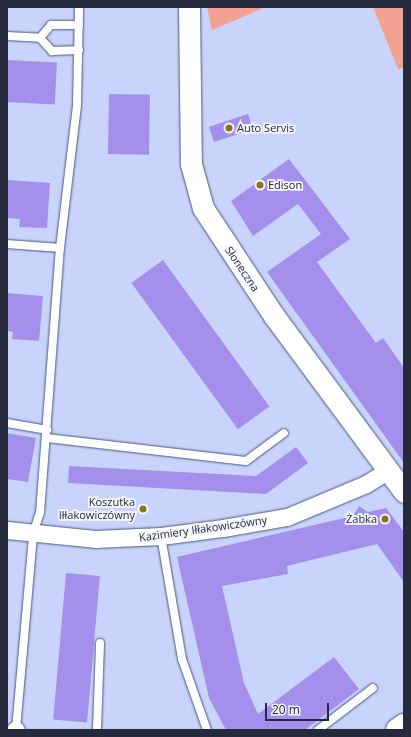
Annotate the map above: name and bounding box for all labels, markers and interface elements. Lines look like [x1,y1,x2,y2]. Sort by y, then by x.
place label: Auto Servis [237,121,294,135]
marker: Auto Servis [224,123,234,133]
place label: Edison [268,178,302,192]
marker: Edison [255,180,265,190]
street label: Słoneczna [222,244,262,294]
place label: Koszutka Iłłakowiczówny [59,496,135,522]
marker: Koszutka Iłłakowiczówny [138,504,148,514]
place label: Żabka [346,512,377,526]
street label: Kazimiery Iłłakowiczówny [138,513,268,545]
marker: Żabka [380,514,390,524]
scale bar [267,695,331,721]
text: 20 m [272,701,300,718]

